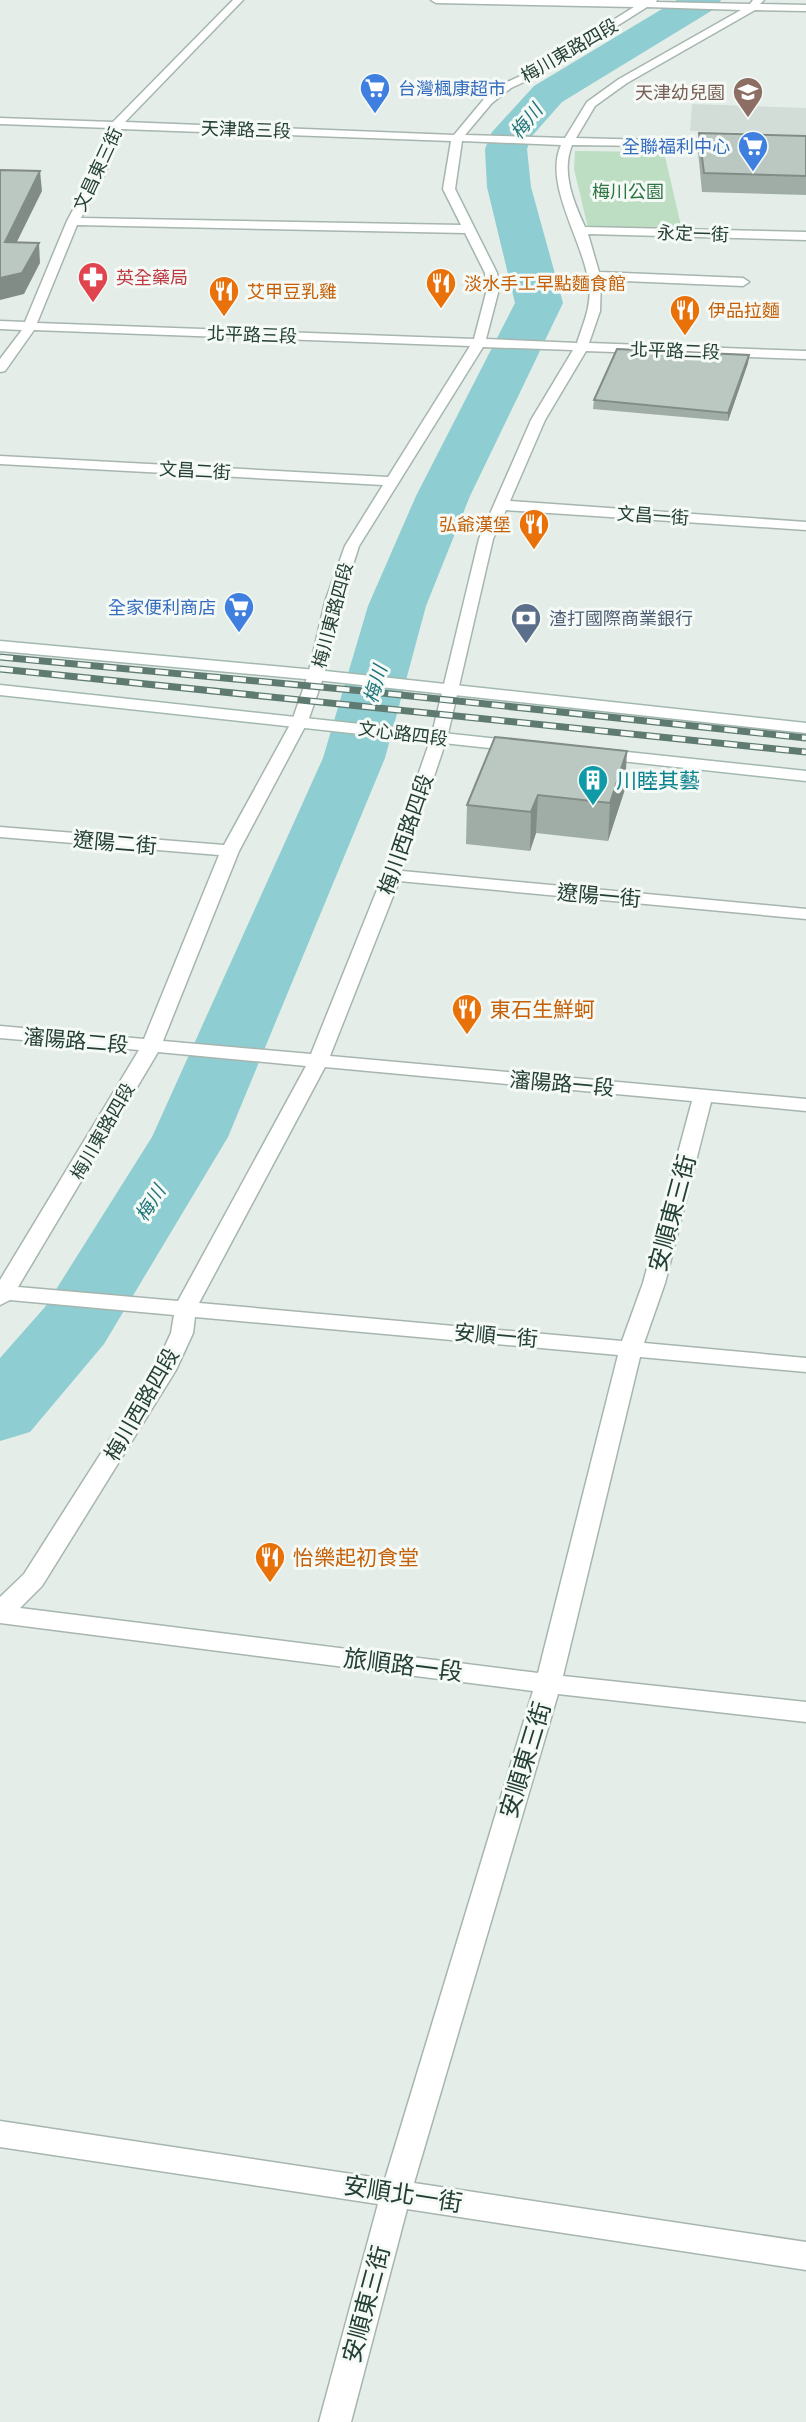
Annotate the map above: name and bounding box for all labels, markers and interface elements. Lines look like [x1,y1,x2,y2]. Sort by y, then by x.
street label: 梅川東路四段 [517,14,621,86]
supermarket icon: 台灣楓康超市 [358,71,392,115]
school or university icon: 天津幼兒園 [731,75,765,119]
place label: 台灣楓康超市 [398,78,506,98]
place label: 天津幼兒園 [635,82,725,102]
water label: 梅川 [505,98,548,143]
street label: 天津路三段 [201,117,291,141]
street label: 文昌東三街 [69,124,125,214]
supermarket icon: 全聯福利中心 [736,129,770,173]
place label: 全聯福利中心 [622,136,730,156]
park label: 梅川公園 [592,181,664,201]
street label: 永定一街 [657,222,729,244]
pharmacy icon: 英全藥局 [76,260,110,304]
restaurant icon: 淡水手工早點麵食館 [424,266,458,310]
place label: 英全藥局 [116,267,188,287]
place label: 淡水手工早點麵食館 [464,273,626,293]
restaurant icon: 艾甲豆乳雞 [207,274,241,318]
place label: 艾甲豆乳雞 [247,281,337,301]
restaurant icon: 伊品拉麵 [668,293,702,337]
place label: 伊品拉麵 [708,300,780,320]
street label: 北平路三段 [207,322,297,346]
street label: 北平路二段 [630,338,720,362]
street label: 文昌二街 [159,458,231,482]
street label: 文昌一街 [616,503,690,527]
restaurant icon: 弘爺漢堡 [517,507,551,551]
place label: 弘爺漢堡 [439,514,511,534]
street label: 梅川東路四段 [308,560,356,670]
supermarket icon: 全家便利商店 [222,590,256,634]
place label: 全家便利商店 [108,597,216,617]
bank icon: 渣打國際商業銀行 [509,601,543,645]
place label: 渣打國際商業銀行 [549,608,693,628]
water label: 梅川 [359,661,391,705]
street label: 文心路四段 [357,718,449,748]
building icon: 川睦其藝 [576,763,610,807]
place label: 川睦其藝 [616,768,700,792]
street label: 梅川西路四段 [373,771,437,897]
street label: 遼陽二街 [72,826,158,858]
street label: 遼陽一街 [556,879,642,911]
restaurant icon: 東石生鮮蚵 [450,992,484,1036]
place label: 東石生鮮蚵 [490,997,595,1021]
street label: 瀋陽路二段 [23,1023,129,1057]
street label: 瀋陽路一段 [509,1066,615,1100]
street label: 梅川東路四段 [66,1079,138,1183]
street label: 安順東三街 [643,1152,701,1274]
water label: 梅川 [131,1179,170,1225]
street label: 安順一街 [453,1319,539,1351]
street label: 梅川西路四段 [99,1343,183,1465]
restaurant icon: 怡樂起初食堂 [253,1540,287,1584]
place label: 怡樂起初食堂 [293,1545,419,1569]
street label: 旅順路一段 [342,1644,464,1686]
street label: 安順東三街 [495,1699,555,1821]
street label: 安順北一街 [342,2171,464,2217]
street label: 安順東三街 [337,2243,395,2365]

